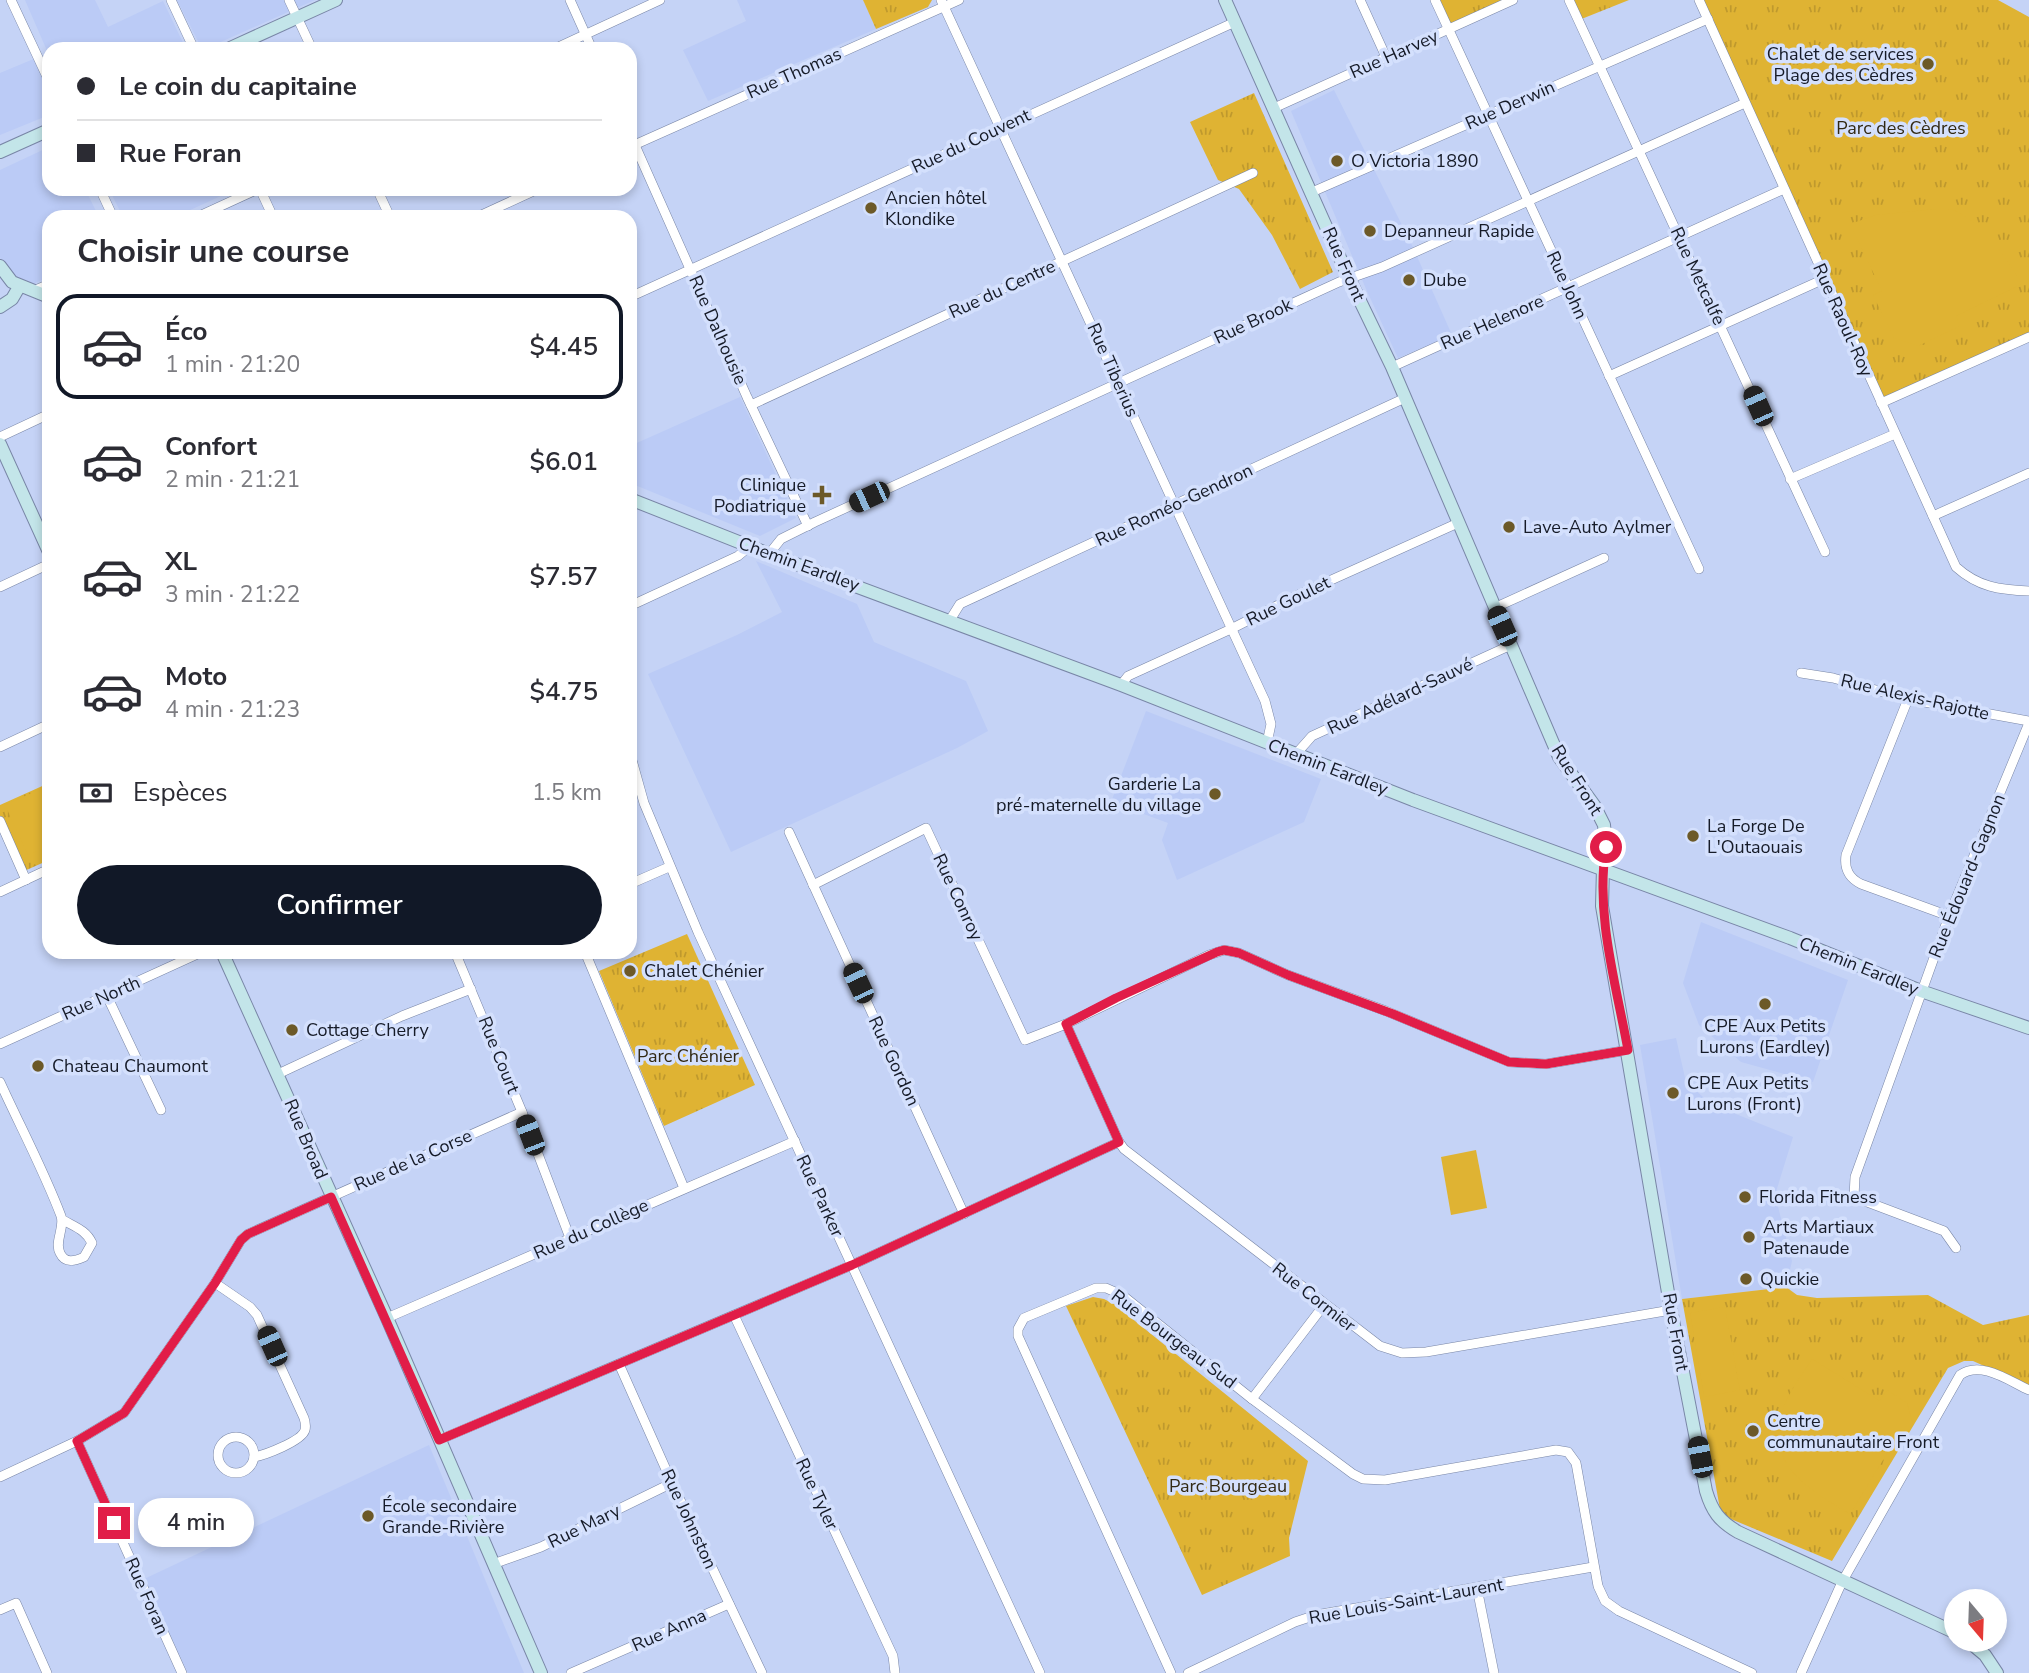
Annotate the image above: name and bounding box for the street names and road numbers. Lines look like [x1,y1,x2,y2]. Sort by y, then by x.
street label: Rue Harvey [1346,24,1443,84]
street label: Rue Thomas [743,41,845,105]
street label: Rue Derwin [1461,75,1559,135]
street label: Rue du Couvent [908,103,1035,179]
street label: Rue Front [1317,223,1371,306]
street label: Rue Metcalfe [1665,223,1731,329]
street label: Rue John [1541,247,1593,323]
street label: Rue du Centre [945,254,1059,324]
street label: Rue Raoul-Roy [1807,259,1879,381]
street label: Rue Dalhousie [683,272,753,388]
street label: Rue Helenore [1437,289,1547,355]
street label: Rue Brook [1210,292,1297,350]
street label: Rue Tiberius [1082,319,1144,421]
street label: Rue Roméo-Gendron [1091,458,1257,552]
street label: Chemin Eardley [735,531,863,597]
street label: Rue Goulet [1242,570,1335,632]
street label: Rue Adélard-Sauvé [1323,652,1477,740]
street label: Rue Alexis-Rajotte [1838,668,1992,726]
street label: Chemin Eardley [1264,733,1392,801]
street label: Rue Front [1546,740,1608,820]
street label: Rue Édouard-Gagnon [1923,790,2011,962]
street label: Rue Conroy [927,850,989,945]
street label: Chemin Eardley [1796,931,1923,1001]
street label: Rue North [58,970,144,1026]
street label: Rue Gordon [863,1012,925,1110]
street label: Rue Court [473,1013,526,1098]
street label: Rue Broad [278,1095,334,1183]
street label: Rue de la Corse [350,1123,476,1197]
street label: Rue Parker [791,1151,850,1241]
street label: Rue du Collège [530,1193,652,1265]
street label: Rue Cormier [1267,1257,1361,1338]
street label: Rue Bourgeau Sud [1106,1284,1242,1394]
street label: Rue Front [1657,1291,1695,1374]
street label: Rue Tyler [790,1454,844,1534]
street label: Rue Johnston [655,1465,723,1573]
street label: Rue Mary [544,1498,625,1554]
street label: Rue Foran [119,1554,175,1638]
street label: Rue Louis-Saint-Laurent [1307,1572,1506,1630]
street label: Rue Anna [628,1603,710,1657]

